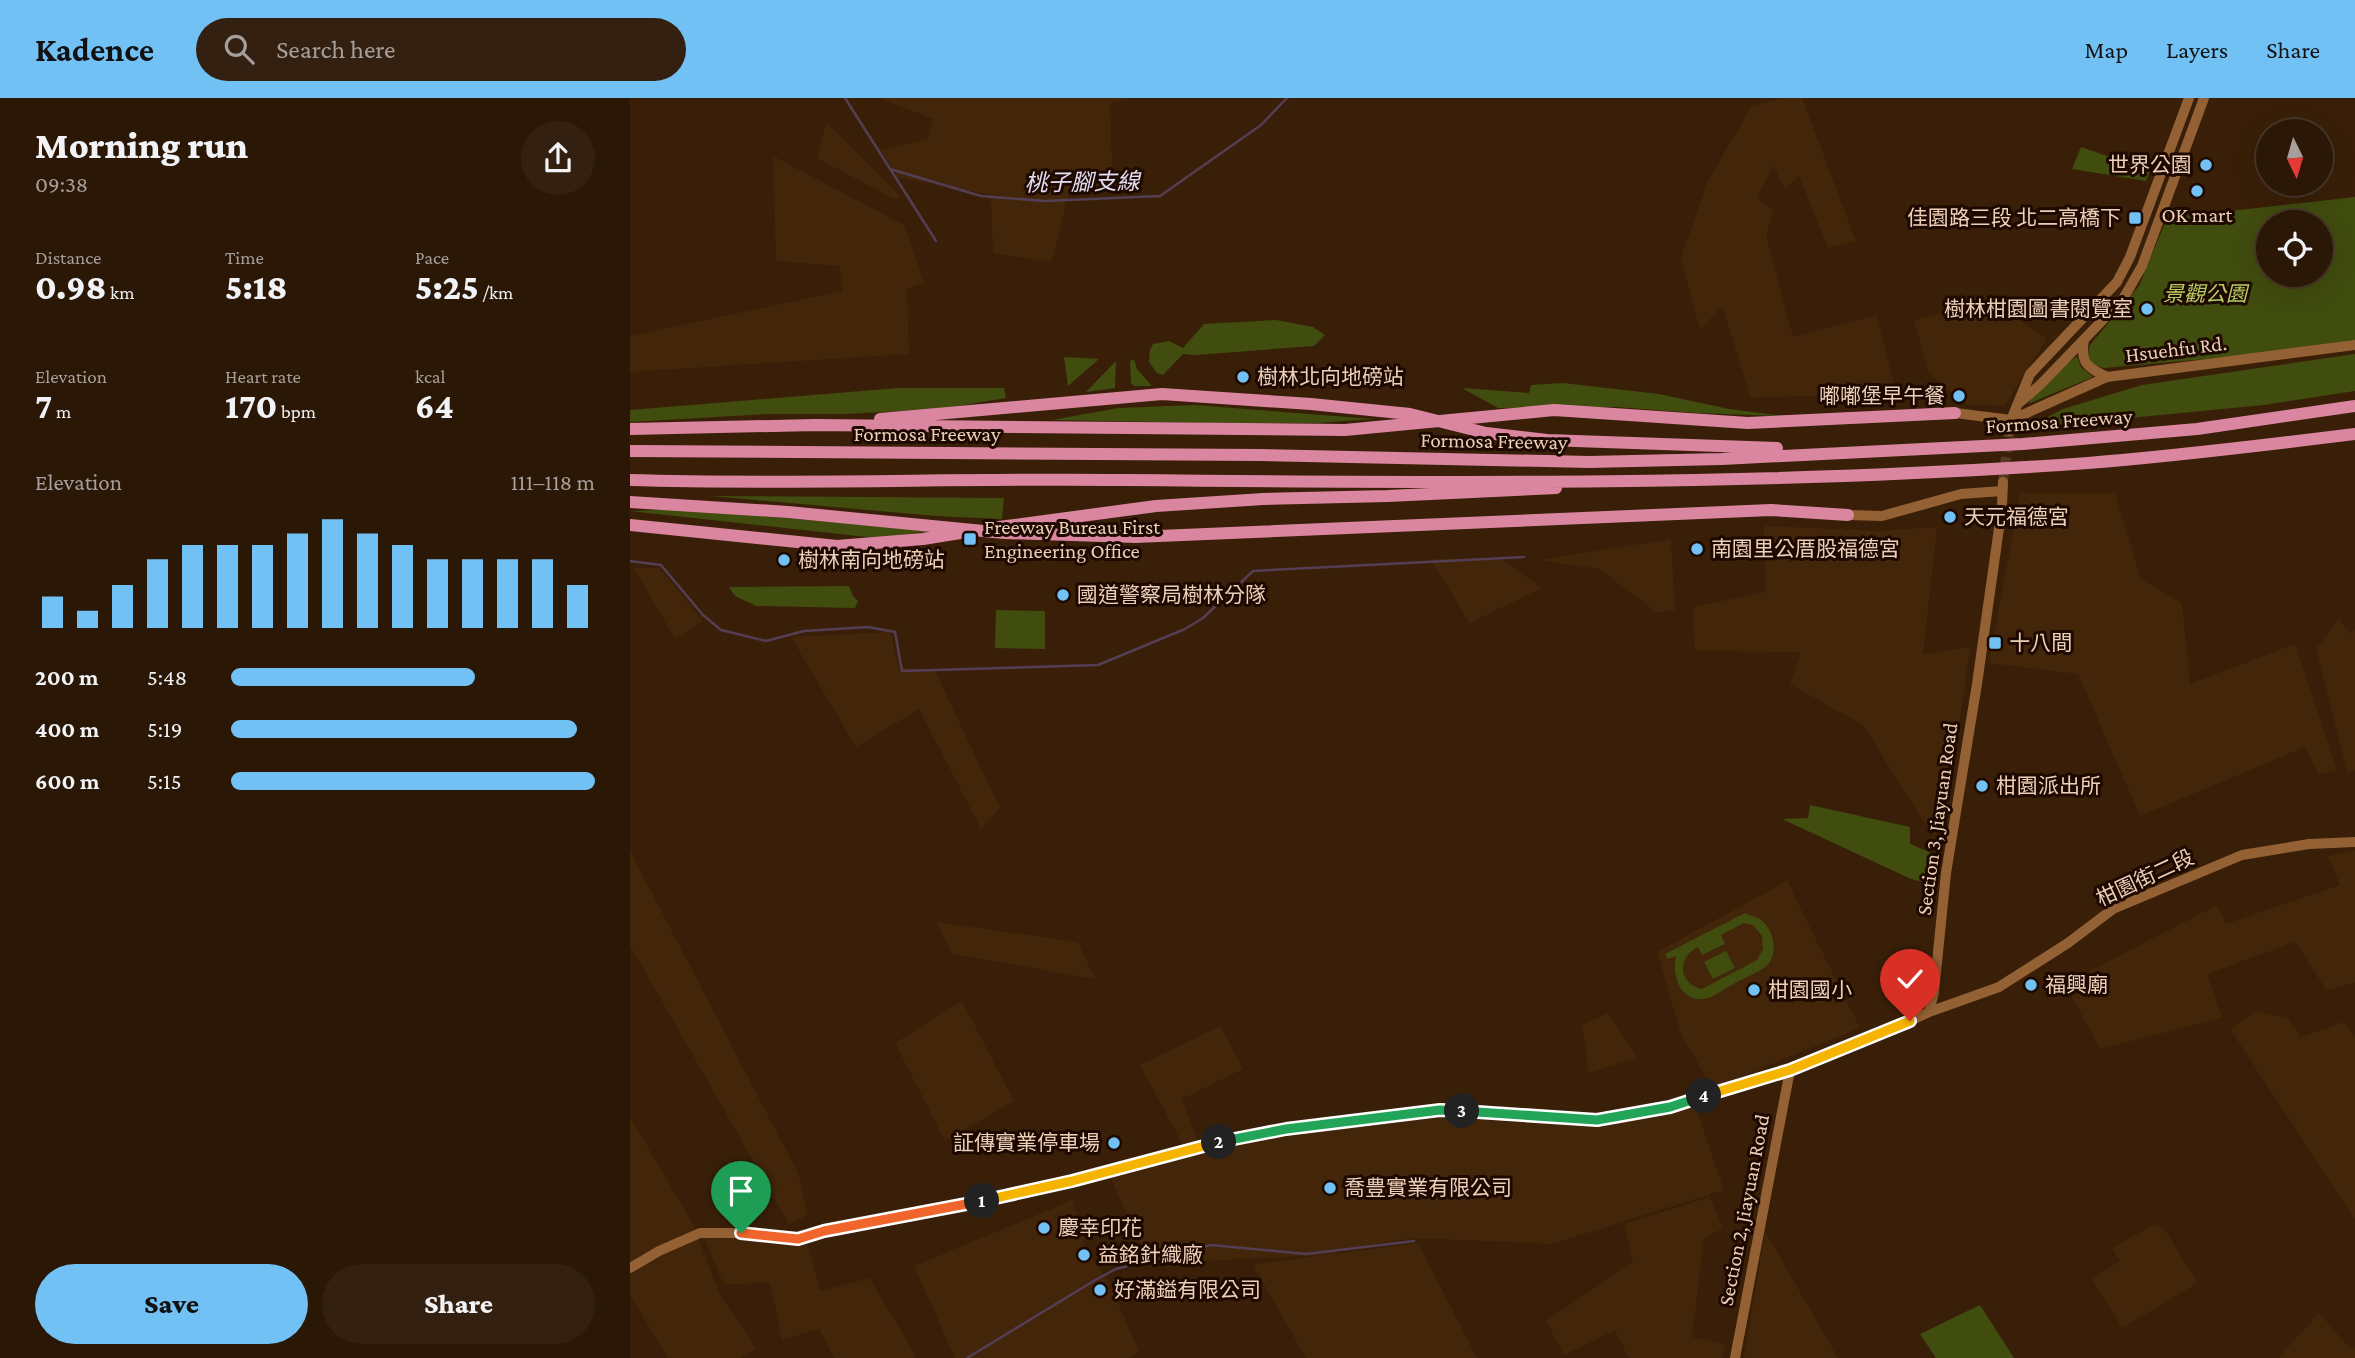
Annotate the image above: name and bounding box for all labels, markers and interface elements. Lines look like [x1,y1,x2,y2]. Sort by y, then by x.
search box [196,18,686,81]
icon: search [220,30,258,68]
text: Kadence [35,31,154,68]
text: Search here [276,35,395,64]
text: Map [2084,36,2128,63]
text: Layers [2166,36,2228,63]
text: Share [2266,36,2320,63]
north arrow [2256,119,2333,196]
map controls [2256,119,2333,287]
button: share [521,121,595,195]
text: Morning run [35,124,248,166]
place label: 世界公園 [2108,153,2192,177]
marker: 世界公園 [2198,157,2214,173]
water label: 桃子腳支線 [1024,168,1143,196]
text: 09:38 [35,171,88,197]
marker: OK mart [2189,183,2205,199]
place label: OK mart [2161,203,2234,227]
place label: 佳園路三段 北二高橋下 [1907,206,2121,230]
marker: 佳園路三段 北二高橋下 [2127,210,2143,226]
button: locate [2256,210,2333,287]
text: Distance [35,247,101,268]
text: Time [225,247,264,268]
text: Pace [415,247,449,268]
text: 0.98 [35,268,107,307]
text: 5:18 [225,268,287,307]
text: 5:25 [415,268,479,307]
text: km [107,282,134,303]
text: /km [479,282,513,303]
park label: 景觀公園 [2163,282,2250,306]
place label: 樹林柑園圖書閱覽室 [1944,297,2133,321]
marker: 樹林柑園圖書閱覽室 [2139,301,2155,317]
street label: Hsuehfu Rd. [2124,331,2228,367]
place label: 樹林北向地磅站 [1257,365,1404,389]
text: Elevation [35,366,107,387]
text: Heart rate [225,366,301,387]
text: kcal [415,366,446,387]
marker: 樹林北向地磅站 [1235,369,1251,385]
place label: 嘟嘟堡早午餐 [1819,384,1945,408]
text: 7 [35,387,52,426]
text: 170 [225,387,277,426]
text: 64 [415,387,454,426]
marker: 嘟嘟堡早午餐 [1951,388,1967,404]
text: m [52,401,71,422]
text: bpm [277,401,316,422]
street label: Formosa Freeway [1985,404,2134,438]
street label: Formosa Freeway [853,422,1001,446]
street label: Formosa Freeway [1420,428,1568,454]
text: Elevation [35,469,122,495]
text: 111–118 m [510,469,595,495]
place label: 天元福德宮 [1964,505,2069,529]
marker: 天元福德宮 [1942,509,1958,525]
place label: Freeway Bureau First Engineering Office [984,515,1161,563]
marker: Freeway Bureau First Engineering Office [962,531,978,547]
place label: 南園里公厝股福德宮 [1711,537,1900,561]
marker: 南園里公厝股福德宮 [1689,541,1705,557]
place label: 樹林南向地磅站 [798,548,945,572]
marker: 樹林南向地磅站 [776,552,792,568]
place label: 國道警察局樹林分隊 [1077,583,1266,607]
marker: 國道警察局樹林分隊 [1055,587,1071,603]
place label: 十八間 [2009,631,2072,655]
marker: 十八間 [1987,635,2003,651]
text: 200 m [35,664,99,690]
text: 5:48 [147,664,187,690]
text: 400 m [35,716,99,742]
text: 5:19 [147,716,182,742]
street label: Section 3, Jiayuan Road [1912,721,1962,917]
text: 600 m [35,768,99,794]
text: 5:15 [147,768,182,794]
place label: 柑園派出所 [1996,774,2101,798]
marker: 柑園派出所 [1974,778,1990,794]
street label: 柑園街二段 [2092,845,2198,911]
pin [1880,949,1940,1021]
icon: check [1891,960,1929,998]
place label: 福興廟 [2045,973,2108,997]
marker: 福興廟 [2023,977,2039,993]
place label: 柑園國小 [1768,978,1852,1002]
marker: 柑園國小 [1746,982,1762,998]
pin: 4 [1686,1079,1722,1114]
text: 4 [1698,1085,1709,1106]
pin: 3 [1444,1094,1480,1128]
text: 3 [1457,1100,1466,1121]
street label: Section 2, Jiayuan Road [1714,1112,1774,1308]
pin: 2 [1202,1124,1236,1160]
place label: 証傳實業停車場 [953,1131,1100,1155]
text: 2 [1214,1131,1223,1152]
marker: 証傳實業停車場 [1106,1135,1122,1151]
pin [711,1161,771,1233]
icon: arrive [722,1172,760,1210]
place label: 喬豊實業有限公司 [1344,1176,1512,1200]
marker: 喬豊實業有限公司 [1322,1180,1338,1196]
pin: 1 [964,1184,1000,1218]
text: 1 [978,1190,985,1211]
place label: 慶幸印花 [1058,1216,1142,1240]
marker: 慶幸印花 [1036,1220,1052,1236]
place label: 益銘針織廠 [1098,1243,1203,1267]
marker: 益銘針織廠 [1076,1247,1092,1263]
button: Save [35,1264,308,1344]
button: Share [322,1264,595,1344]
place label: 好滿鎰有限公司 [1114,1278,1261,1302]
marker: 好滿鎰有限公司 [1092,1282,1108,1298]

